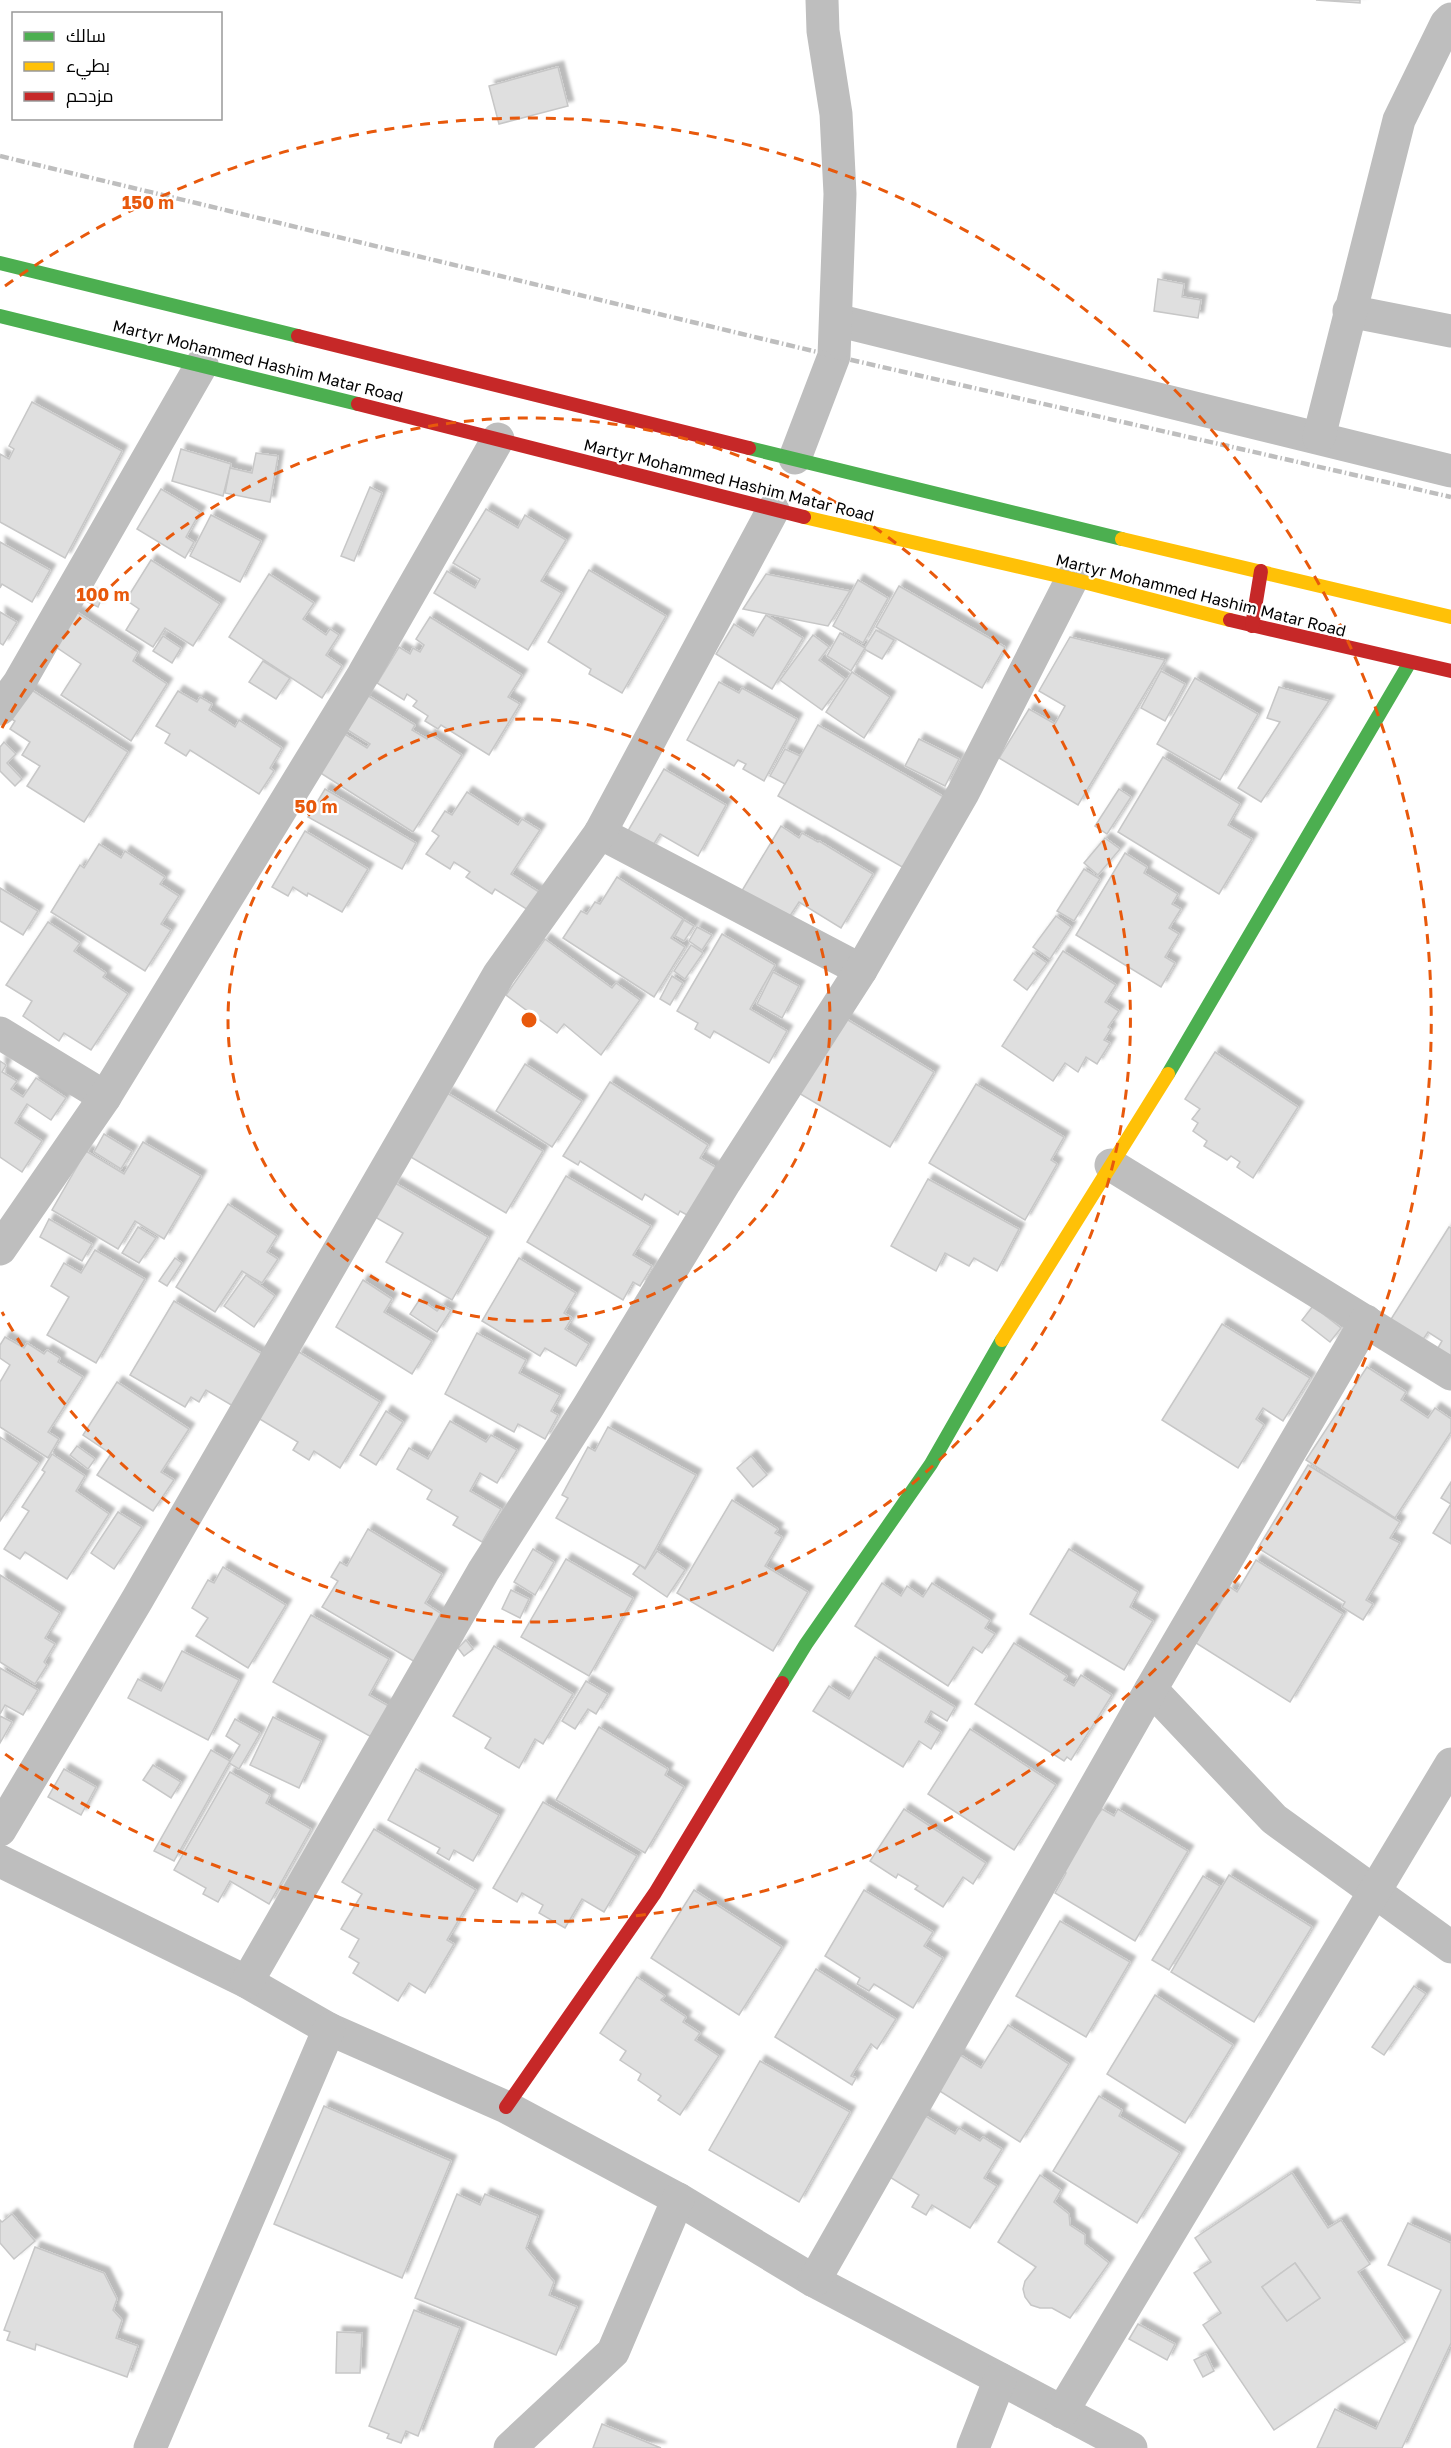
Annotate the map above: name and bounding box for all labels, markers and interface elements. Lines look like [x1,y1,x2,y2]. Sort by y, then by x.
legend [12,12,222,120]
text: سالك [66,24,106,46]
text: بطيء [66,54,110,80]
text: مزدحم [66,84,114,108]
text: 150 m [122,191,174,213]
street label: Martyr Mohammed Hashim Matar Road [111,315,405,407]
street label: Martyr Mohammed Hashim Matar Road [582,434,876,526]
street label: Martyr Mohammed Hashim Matar Road [1054,549,1348,641]
text: 100 m [77,583,129,605]
text: 50 m [295,795,337,817]
centre of rings [519,1010,539,1030]

